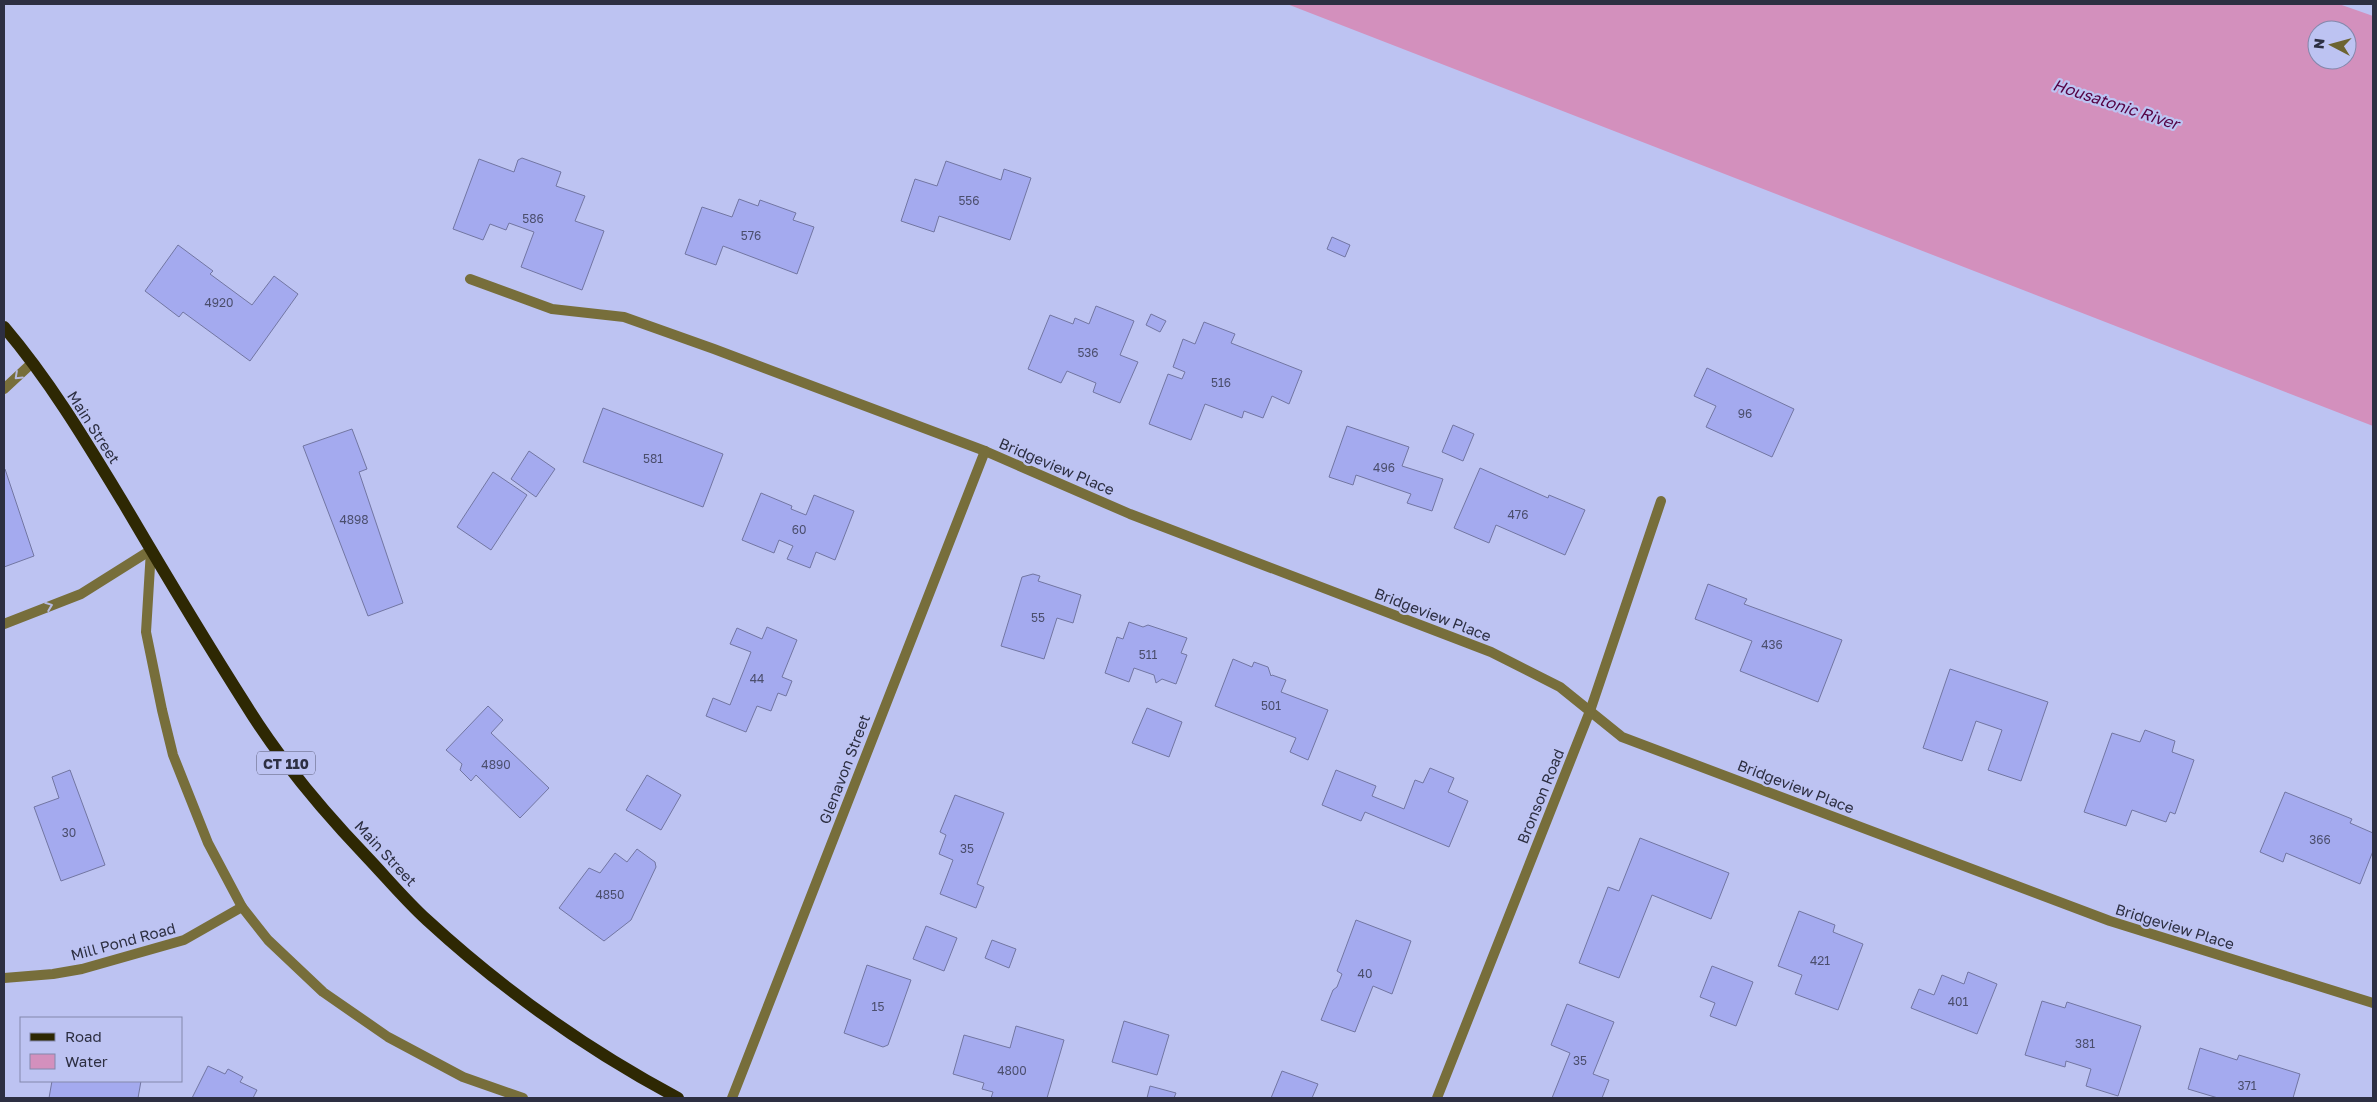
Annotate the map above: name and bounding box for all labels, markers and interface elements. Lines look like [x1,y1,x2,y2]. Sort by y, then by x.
north arrow [2307,20,2357,70]
text: N [2310,37,2328,50]
water label: Housatonic River [2051,74,2184,135]
house number: 556 [958,193,980,208]
house number: 586 [522,211,544,226]
house number: 576 [741,228,761,243]
house number: 4920 [205,295,233,310]
house number: 536 [1077,345,1099,360]
one-way arrow [14,370,23,379]
house number: 516 [1211,375,1231,390]
street label: Main Street [64,387,124,467]
house number: 96 [1738,406,1752,421]
street label: Bridgeview Place [997,434,1118,499]
house number: 581 [643,451,663,466]
house number: 496 [1373,460,1395,475]
house number: 476 [1508,507,1528,522]
house number: 4898 [339,512,369,527]
house number: 60 [792,522,806,537]
street label: Bridgeview Place [1372,583,1494,645]
one-way arrow [45,602,53,612]
house number: 55 [1031,610,1045,625]
house number: 436 [1761,637,1783,652]
house number: 511 [1139,647,1157,662]
house number: 44 [750,671,764,686]
house number: 501 [1261,698,1281,713]
street label: Glenavon Street [815,712,873,826]
street label: Bronson Road [1513,746,1567,846]
road number: CT 110 [257,751,315,774]
street label: Bridgeview Place [1735,755,1857,817]
house number: 4890 [481,757,511,772]
street label: Main Street [351,817,421,889]
house number: 30 [62,825,76,840]
house number: 366 [2309,832,2331,847]
house number: 35 [960,841,974,856]
house number: 4850 [595,887,625,902]
street label: Bridgeview Place [2113,899,2237,953]
street label: Mill Pond Road [69,918,177,964]
house number: 421 [1810,953,1830,968]
house number: 40 [1358,966,1372,981]
house number: 401 [1948,994,1968,1009]
house number: 15 [872,999,884,1014]
legend [20,1017,182,1082]
text: Road [65,1027,102,1045]
house number: 381 [2075,1036,2095,1051]
text: Water [65,1052,108,1070]
house number: 35 [1573,1053,1587,1068]
house number: 4800 [997,1063,1027,1078]
house number: 371 [2237,1078,2257,1093]

